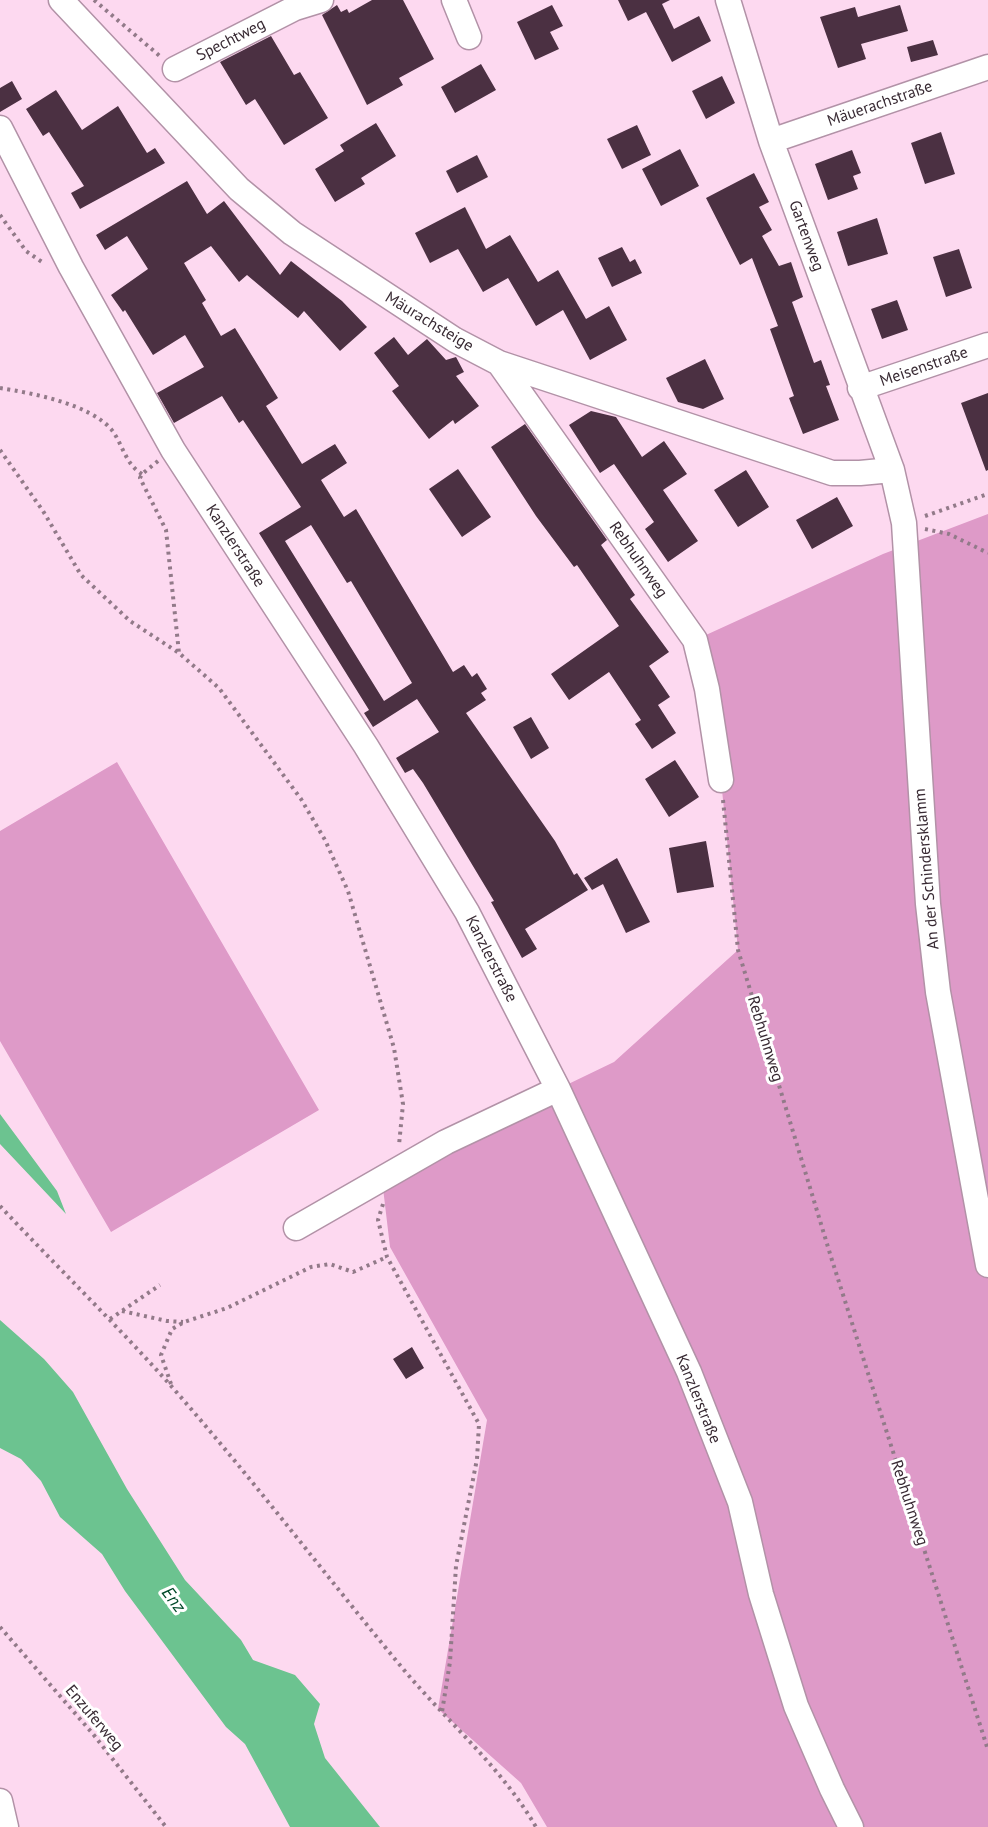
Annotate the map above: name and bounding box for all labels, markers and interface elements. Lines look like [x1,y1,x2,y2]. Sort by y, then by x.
street label: Spechtweg [193,15,269,65]
street label: Mäuerachstraße [825,77,935,131]
street label: Gartenweg [784,198,828,274]
street label: Mäurachsteige [381,288,477,356]
street label: Meisenstraße [877,343,971,391]
street label: Kanzlerstraße [201,501,269,591]
street label: Rebhuhnweg [605,518,671,602]
street label: An der Schindersklamm [910,788,944,950]
street label: Kanzlerstraße [461,913,521,1005]
street label: Rebhuhnweg [743,994,787,1084]
street label: Kanzlerstraße [671,1352,725,1446]
street label: Rebhuhnweg [886,1458,932,1548]
water label: Enz [156,1583,190,1617]
street label: Enzuferweg [61,1681,127,1755]

